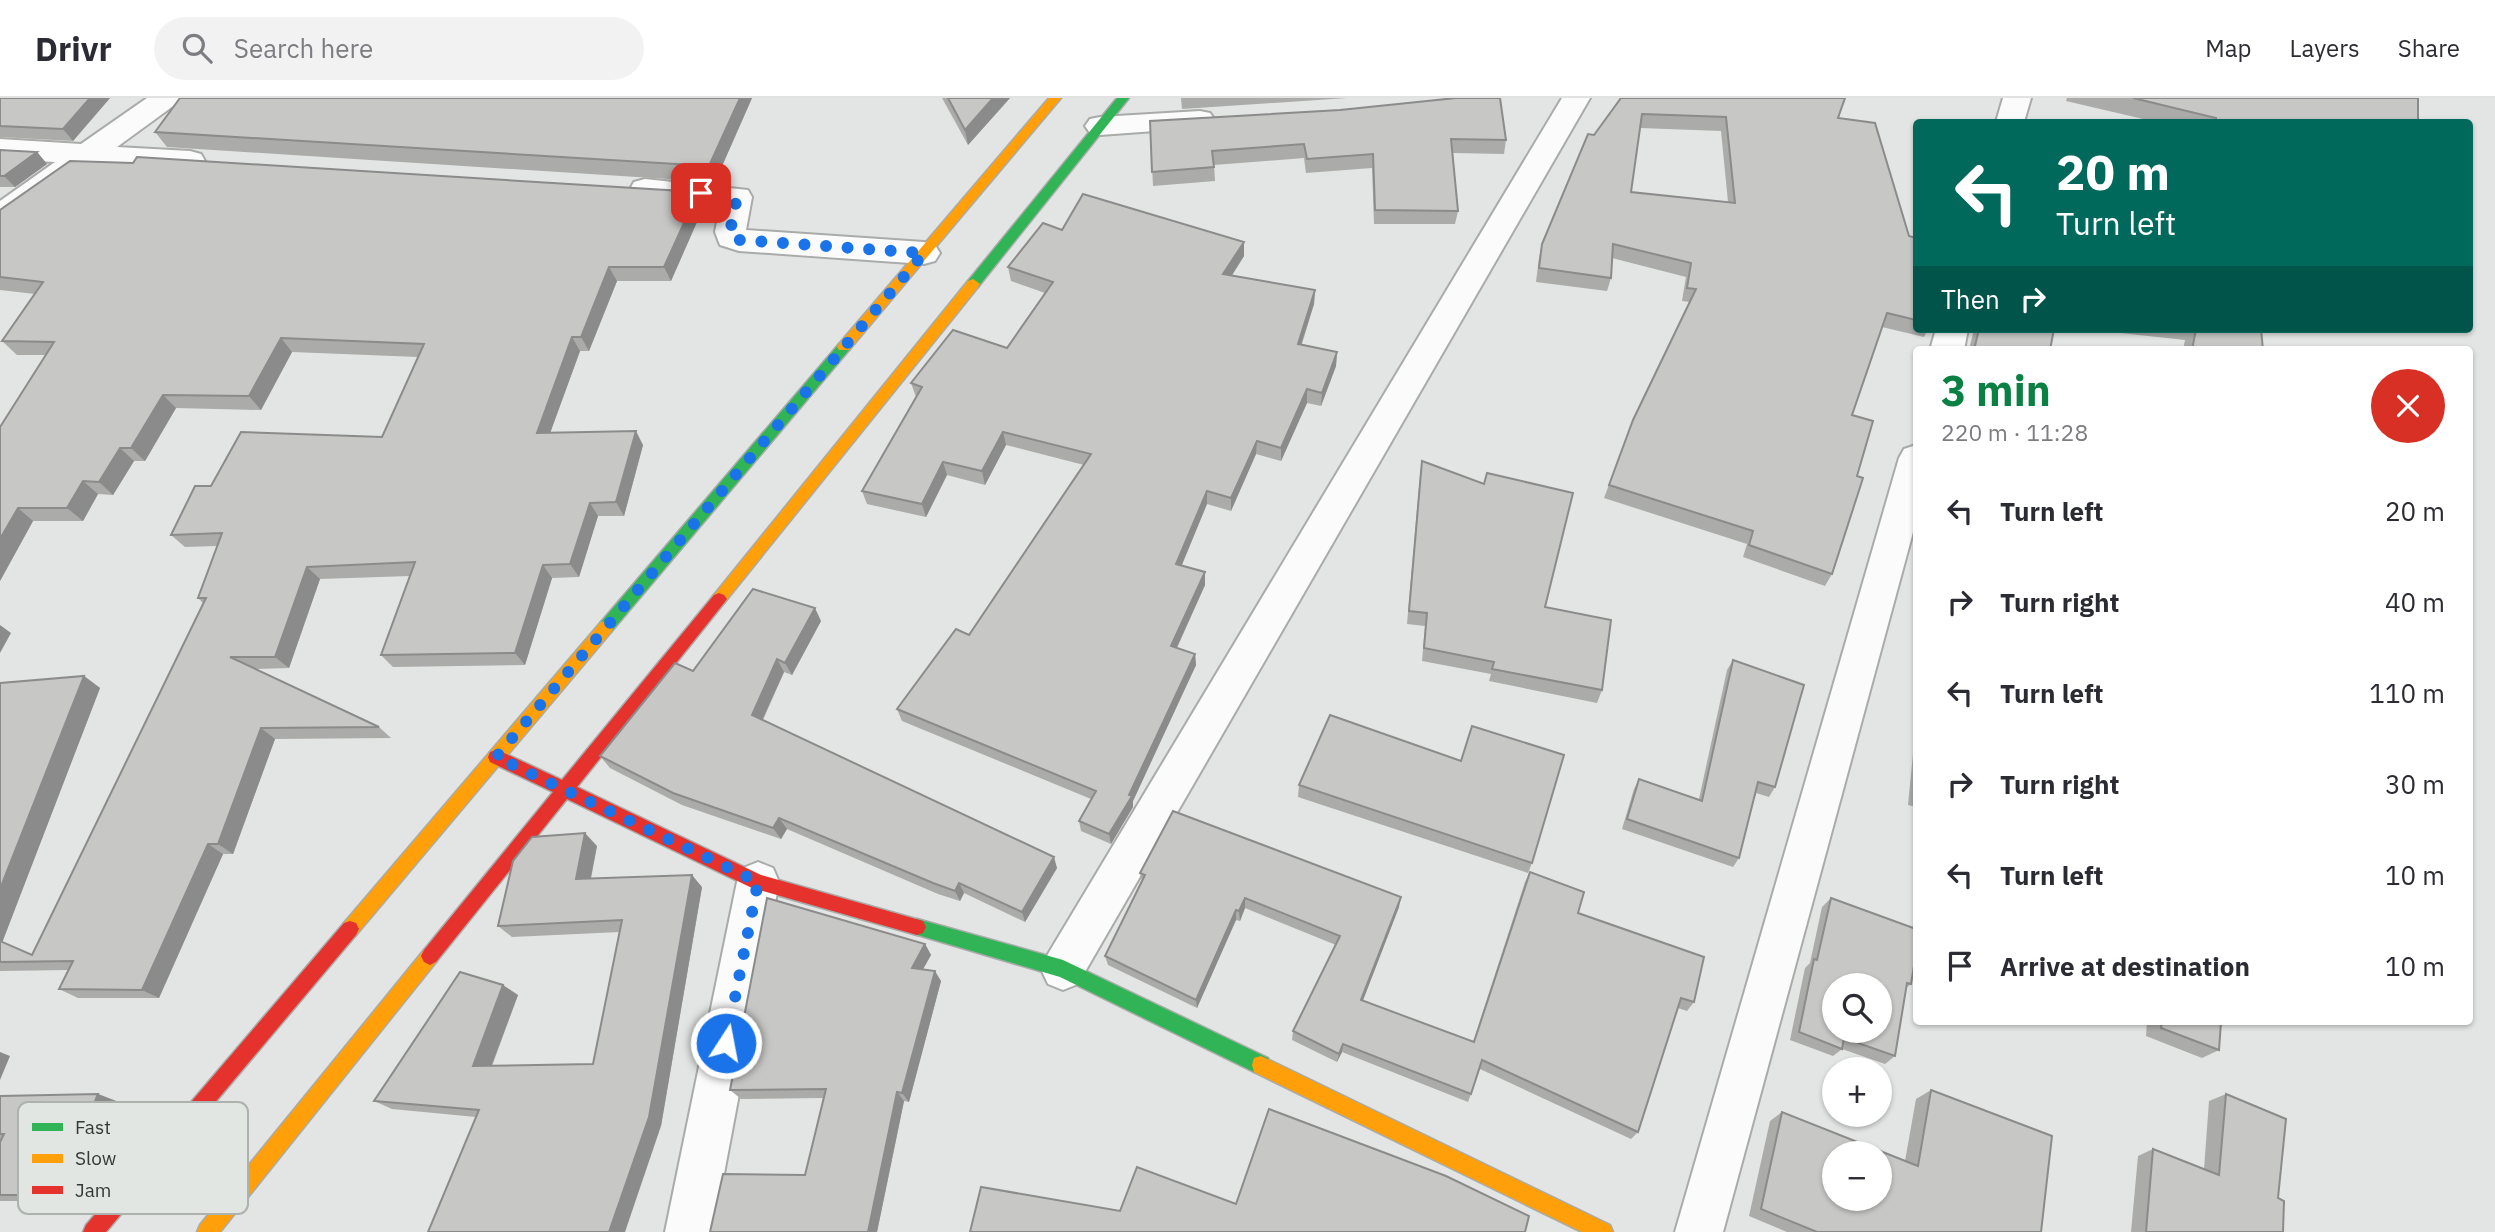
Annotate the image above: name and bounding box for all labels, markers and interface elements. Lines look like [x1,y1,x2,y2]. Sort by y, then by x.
search box [154,17,644,80]
text: Drivr [35,27,112,70]
icon: search [178,29,216,67]
text: Search here [234,31,373,65]
text: Map [2205,32,2252,64]
text: Layers [2290,32,2360,64]
text: Share [2398,32,2460,64]
text: 20 m [2056,140,2170,203]
icon: left [1941,147,2032,238]
pin [671,163,731,223]
icon: arrive [682,174,720,212]
text: Turn left [2056,202,2176,244]
icon: right [2014,280,2052,318]
text: Then [1941,282,2000,316]
text: 3 min [1941,363,2051,418]
button: close [2371,369,2445,443]
text: 220 m · 11:28 [1941,417,2088,447]
icon: left [1941,492,1979,530]
text: Turn left [2000,494,2103,528]
text: 20 m [2385,494,2445,528]
icon: right [1941,583,1979,621]
text: Turn right [2000,585,2119,619]
text: 40 m [2385,585,2445,619]
icon: left [1941,674,1979,712]
text: Turn left [2000,676,2103,710]
text: 110 m [2369,676,2445,710]
icon: right [1941,765,1979,803]
text: Turn right [2000,767,2119,801]
text: 30 m [2385,767,2445,801]
icon: left [1941,856,1979,894]
text: Turn left [2000,858,2103,892]
text: 10 m [2385,858,2445,892]
icon: arrive [1941,947,1979,985]
text: Arrive at destination [2000,949,2250,983]
text: 10 m [2385,949,2445,983]
map controls [1822,973,1892,1211]
button: search [1822,973,1892,1043]
position arrow [689,1006,763,1080]
button: + [1822,1057,1892,1127]
legend [18,1102,248,1214]
text: Fast [75,1115,111,1139]
button: − [1822,1141,1892,1211]
text: Slow [75,1146,116,1170]
text: Jam [75,1178,111,1202]

